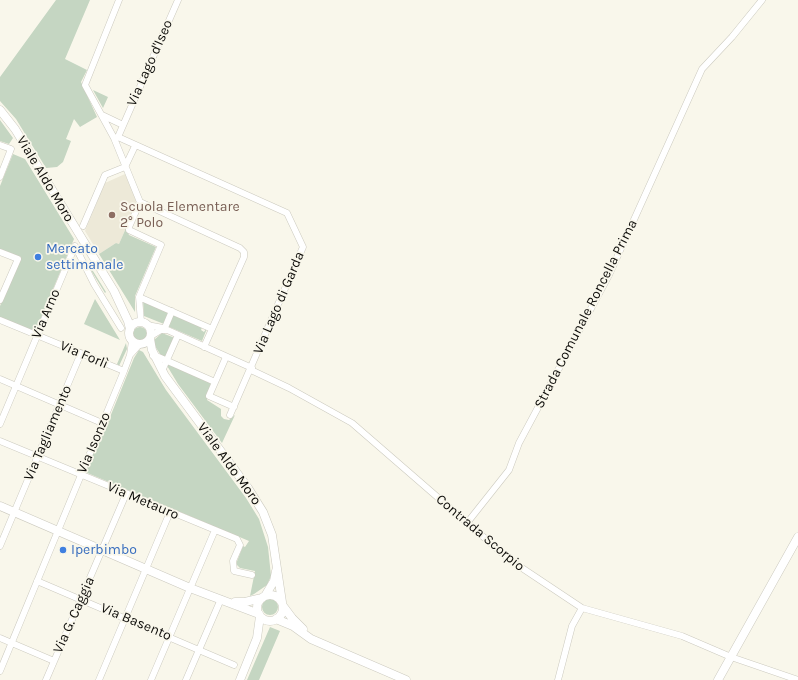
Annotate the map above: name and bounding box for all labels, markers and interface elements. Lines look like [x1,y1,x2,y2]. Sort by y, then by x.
street label: Via Lago d'Iseo [124,17,176,109]
street label: Viale Aldo Moro [13,133,77,225]
place label: Scuola Elementare 2° Polo [120,199,240,232]
marker: Scuola Elementare 2° Polo [107,210,117,220]
street label: Strada Comunale Roncella Prima [531,217,641,411]
place label: Mercato settimanale [46,241,123,274]
street label: Via Lago di Garda [250,249,308,357]
marker: Mercato settimanale [33,252,43,262]
street label: Via Arno [28,287,64,341]
street label: Via Forlì [57,337,111,373]
street label: Via Tagliamento [20,383,76,483]
street label: Via Isonzo [74,410,114,476]
street label: Viale Aldo Moro [194,420,264,508]
street label: Via Metauro [105,478,181,524]
street label: Contrada Scorpio [432,491,528,575]
place label: Iperbimbo [71,542,137,558]
marker: Iperbimbo [58,545,68,555]
street label: Via G. Caggia [50,574,98,656]
street label: Via Basento [98,600,174,644]

